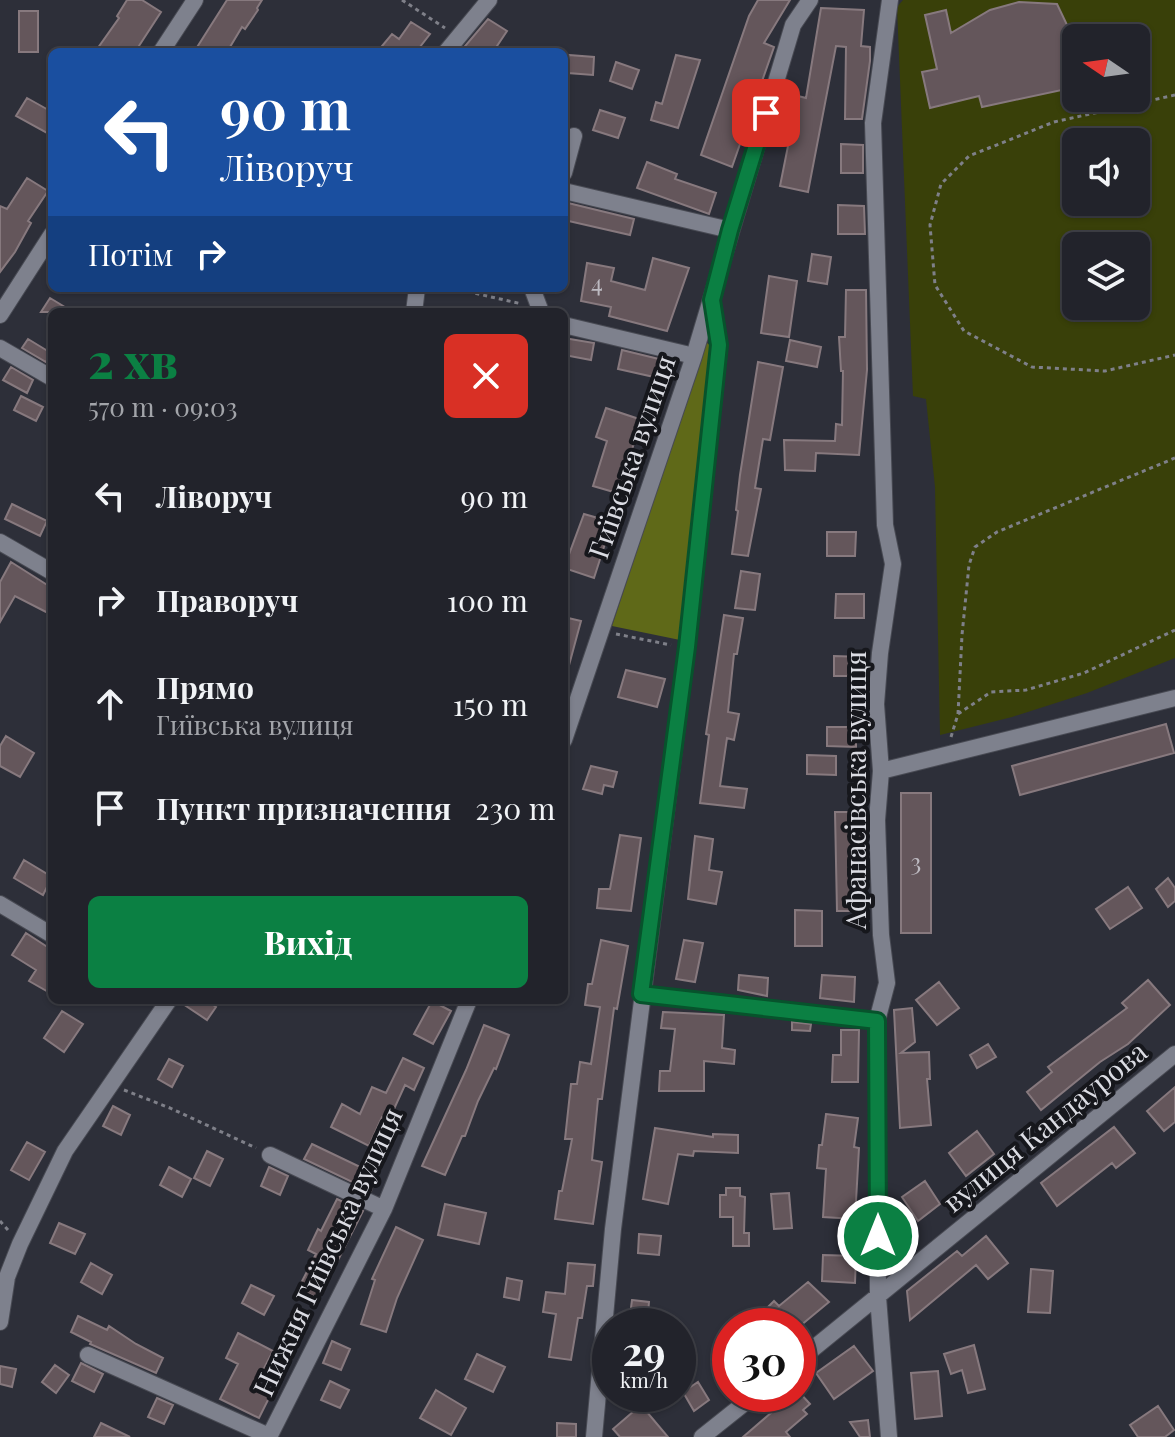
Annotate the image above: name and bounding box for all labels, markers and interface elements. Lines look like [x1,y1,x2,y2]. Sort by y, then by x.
north arrow [1062,24,1150,112]
map controls [1062,24,1150,320]
text: 90 m [220,70,351,145]
pin [732,79,800,147]
icon: left [88,80,192,184]
icon: arrive [744,91,788,135]
button: sound [1062,128,1150,216]
text: Ліворуч [220,142,354,190]
icon: right [189,232,233,276]
button: layers [1062,232,1150,320]
text: Потім [88,234,173,274]
house number: 4 [591,266,603,298]
text: 2 хв [88,327,178,391]
button: close [444,334,528,418]
street label: Гиївська вулиця [578,350,683,563]
text: 570 m · 09:03 [88,389,237,424]
icon: left [88,474,132,518]
text: Ліворуч [156,476,272,516]
text: 90 m [461,476,528,516]
icon: right [88,578,132,622]
text: Праворуч [156,580,298,620]
text: 100 m [447,580,528,620]
street label: Афанасівська вулиця [836,651,873,930]
text: Прямо [156,667,254,707]
icon: ahead [88,682,132,726]
text: 150 m [453,684,528,724]
text: Гиївська вулиця [156,707,353,742]
icon: arrive [88,786,132,830]
text: Пункт призначення [156,788,451,828]
text: 230 m [475,788,555,828]
house number: 3 [911,845,921,877]
button: Вихід [88,896,528,988]
street label: вулиця Кандаурова [934,1032,1154,1220]
street label: Нижня Гиївська вулиця [244,1101,410,1401]
position arrow [836,1194,920,1278]
speed limit sign: 30 [712,1308,816,1412]
text: 29 [622,1323,666,1376]
text: km/h [620,1366,668,1393]

